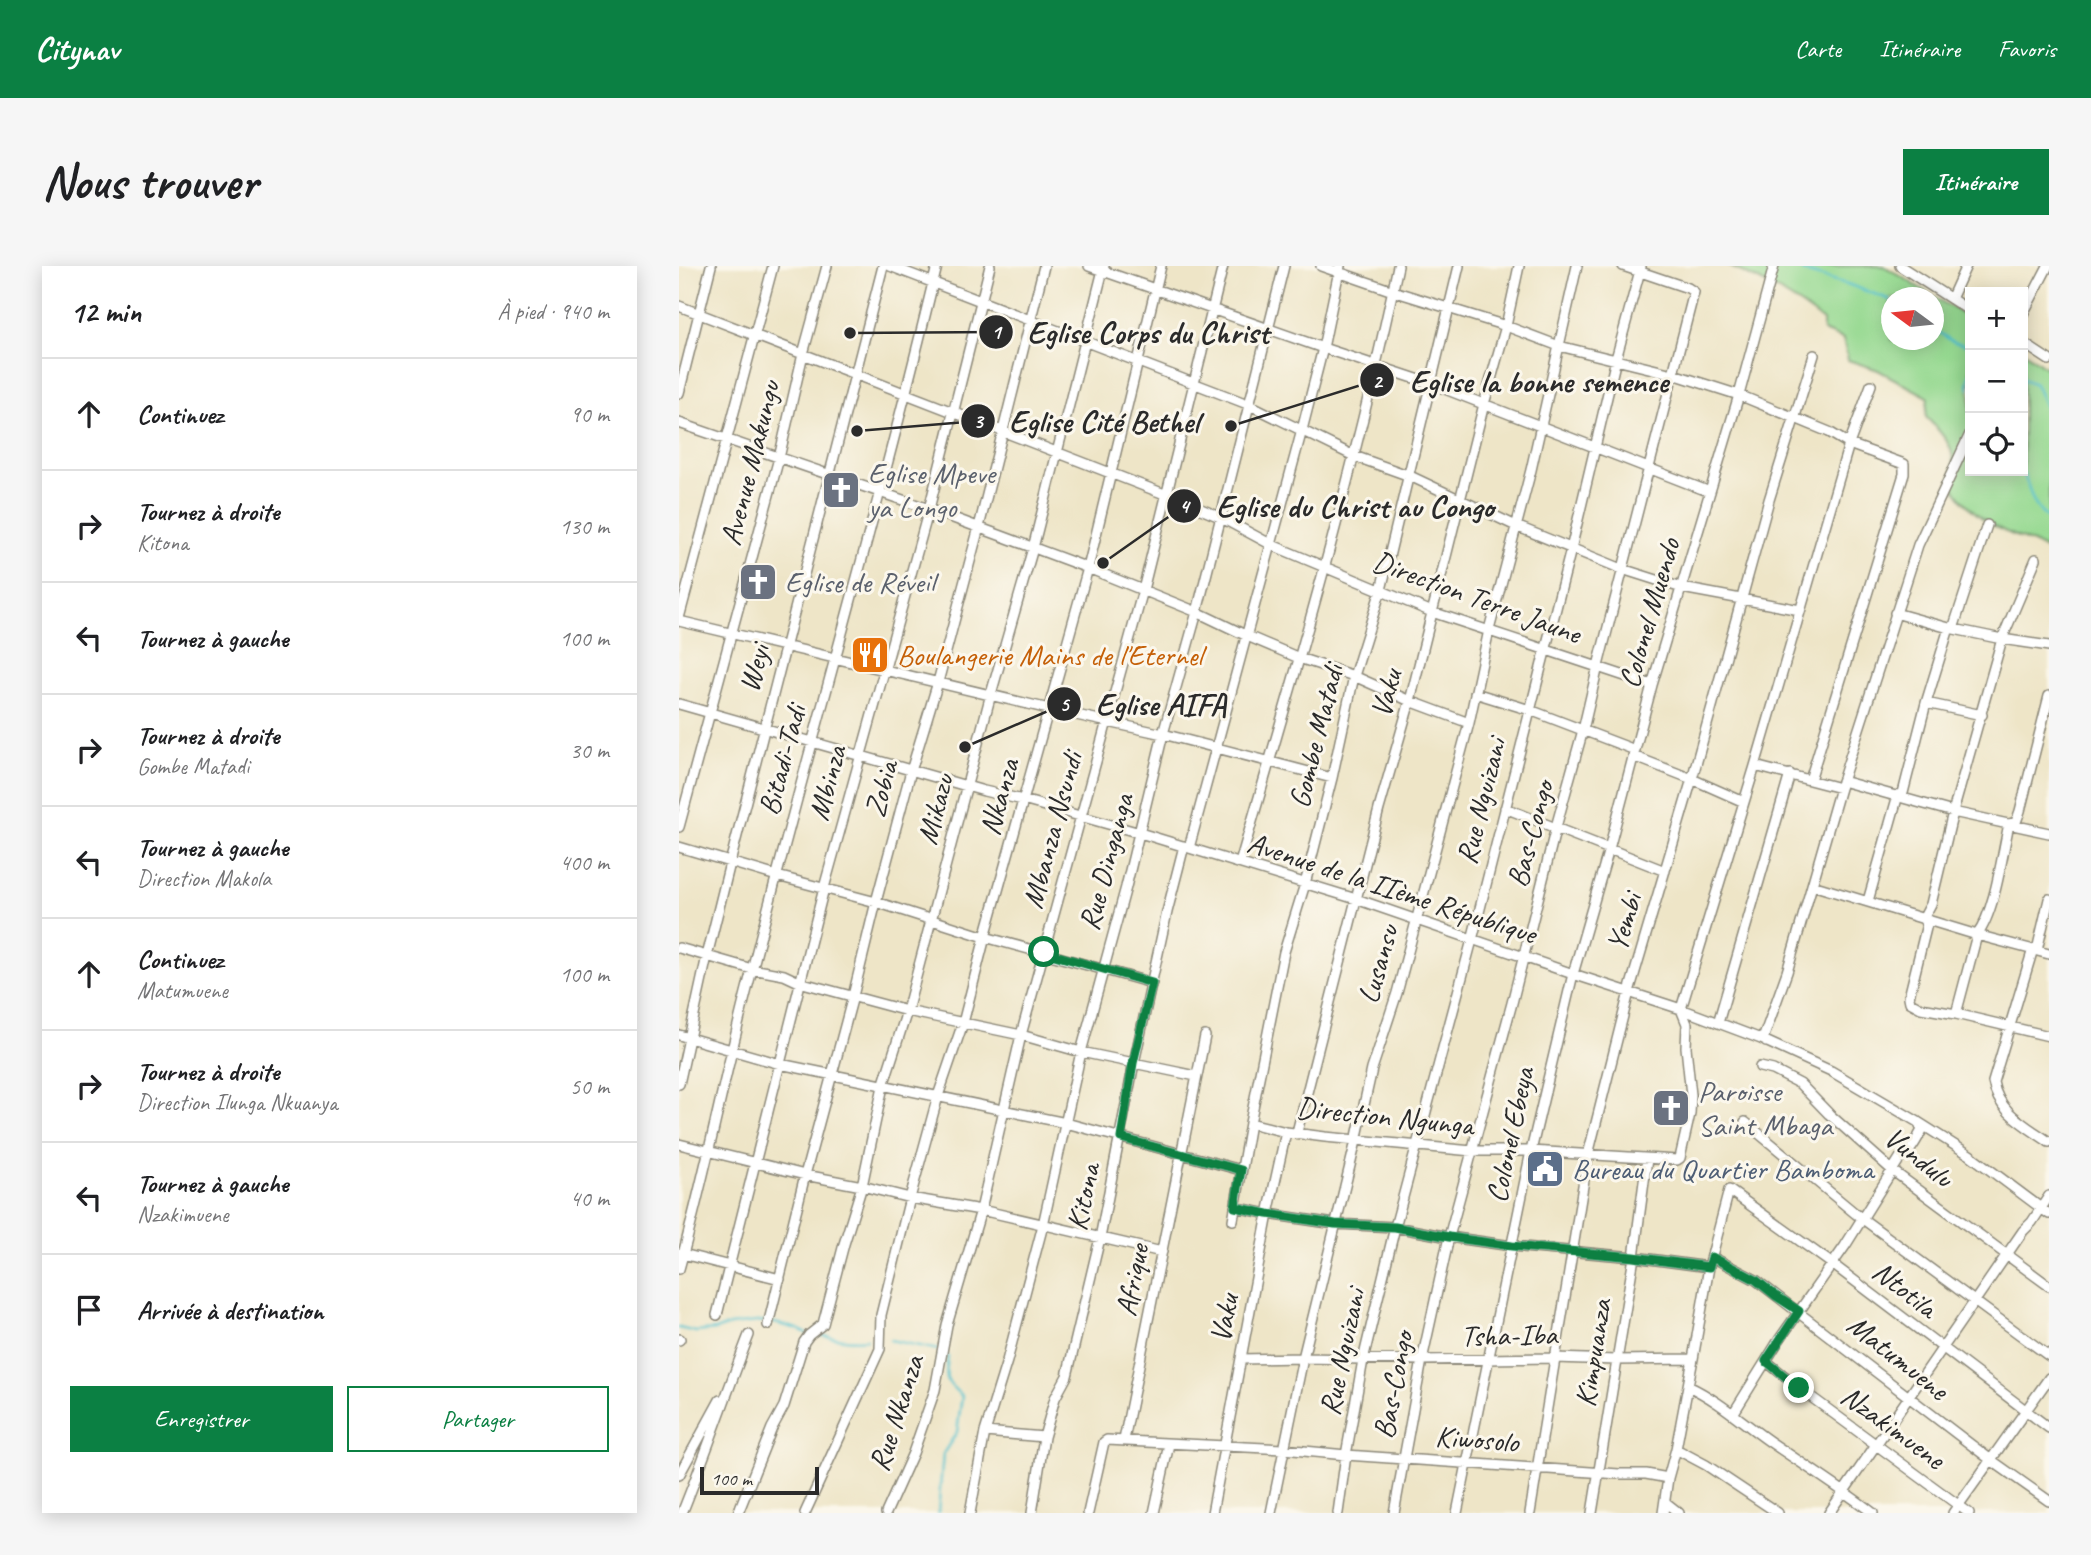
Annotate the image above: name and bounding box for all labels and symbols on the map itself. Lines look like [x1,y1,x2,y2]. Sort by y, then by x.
north arrow [1881,287,1944,350]
callout: Eglise Corps du Christ [978,305,1283,358]
text: Eglise Corps du Christ [1027,312,1272,353]
text: 1 [991,319,1003,345]
callout: Eglise la bonne semence [1360,354,1683,407]
text: Eglise la bonne semence [1410,361,1671,402]
text: 2 [1372,368,1384,394]
street label: Avenue Makungu [711,375,789,549]
callout: Eglise Cité Bethel [961,394,1213,447]
text: Eglise Cité Bethel [1009,401,1205,442]
text: 3 [973,408,985,434]
place label: Eglise Mpeve ya Longo [866,454,997,526]
church icon: Eglise Mpeve ya Longo [820,469,862,511]
callout: Eglise du Christ au Congo [1167,479,1509,532]
text: Eglise du Christ au Congo [1216,486,1497,527]
text: 4 [1179,493,1191,519]
street label: Colonel Muendo [1610,532,1689,692]
street label: Direction Terre Jaune [1368,542,1588,653]
church icon: Eglise de Réveil [737,561,779,603]
place label: Eglise de Réveil [785,563,939,601]
restaurant icon: Boulangerie Mains de l'Eternel [849,634,891,676]
place label: Boulangerie Mains de l'Eternel [897,636,1207,674]
street label: Weyi [730,637,779,696]
street label: Gombe Matadi [1280,657,1353,812]
street label: Vaku [1361,663,1411,721]
callout: Eglise AIFA [1047,677,1240,730]
text: Eglise AIFA [1096,684,1228,725]
text: 5 [1059,691,1070,717]
street label: Bitadi-Tadi [749,698,816,819]
street label: Rue Nguizani [1447,731,1516,868]
street label: Mbinza [799,740,856,824]
street label: Mbanza Nsundi [1013,744,1092,912]
street label: Nkanza [970,753,1029,840]
street label: Zobia [855,754,907,821]
street label: Mikazu [907,768,963,848]
street label: Bas-Congo [1498,774,1563,891]
street label: Rue Dinganga [1070,788,1143,934]
street label: Avenue de la IIème République [1243,823,1543,953]
street label: Yembi [1597,885,1652,956]
street label: Lusansu [1349,919,1408,1008]
route start [1028,936,1059,967]
street label: Colonel Ebeya [1477,1062,1543,1206]
place label: Paroisse Saint Mbaga [1698,1072,1834,1144]
church icon: Paroisse Saint Mbaga [1650,1087,1692,1129]
street label: Direction Ngunga [1295,1088,1478,1144]
street label: Vundulu [1877,1118,1963,1197]
public building icon: Bureau du Quartier Bamboma [1524,1148,1566,1190]
place label: Bureau du Quartier Bamboma [1572,1150,1876,1188]
street label: Kitona [1057,1158,1109,1234]
street label: Afrique [1106,1239,1158,1319]
street label: Ntotila [1865,1252,1947,1328]
street label: Rue Nguizani [1310,1282,1375,1419]
street label: Vaku [1201,1289,1248,1345]
street label: Kimpuanza [1566,1295,1621,1410]
street label: Matumuene [1840,1306,1958,1410]
street label: Tsha-Iba [1461,1315,1559,1355]
street label: Bas-Congo [1364,1325,1423,1442]
street label: Rue Nkanza [859,1348,933,1476]
route end [1783,1372,1814,1403]
street label: Nzakimuene [1834,1377,1954,1479]
street label: Kiwosolo [1434,1417,1521,1461]
scale bar [700,1464,819,1496]

